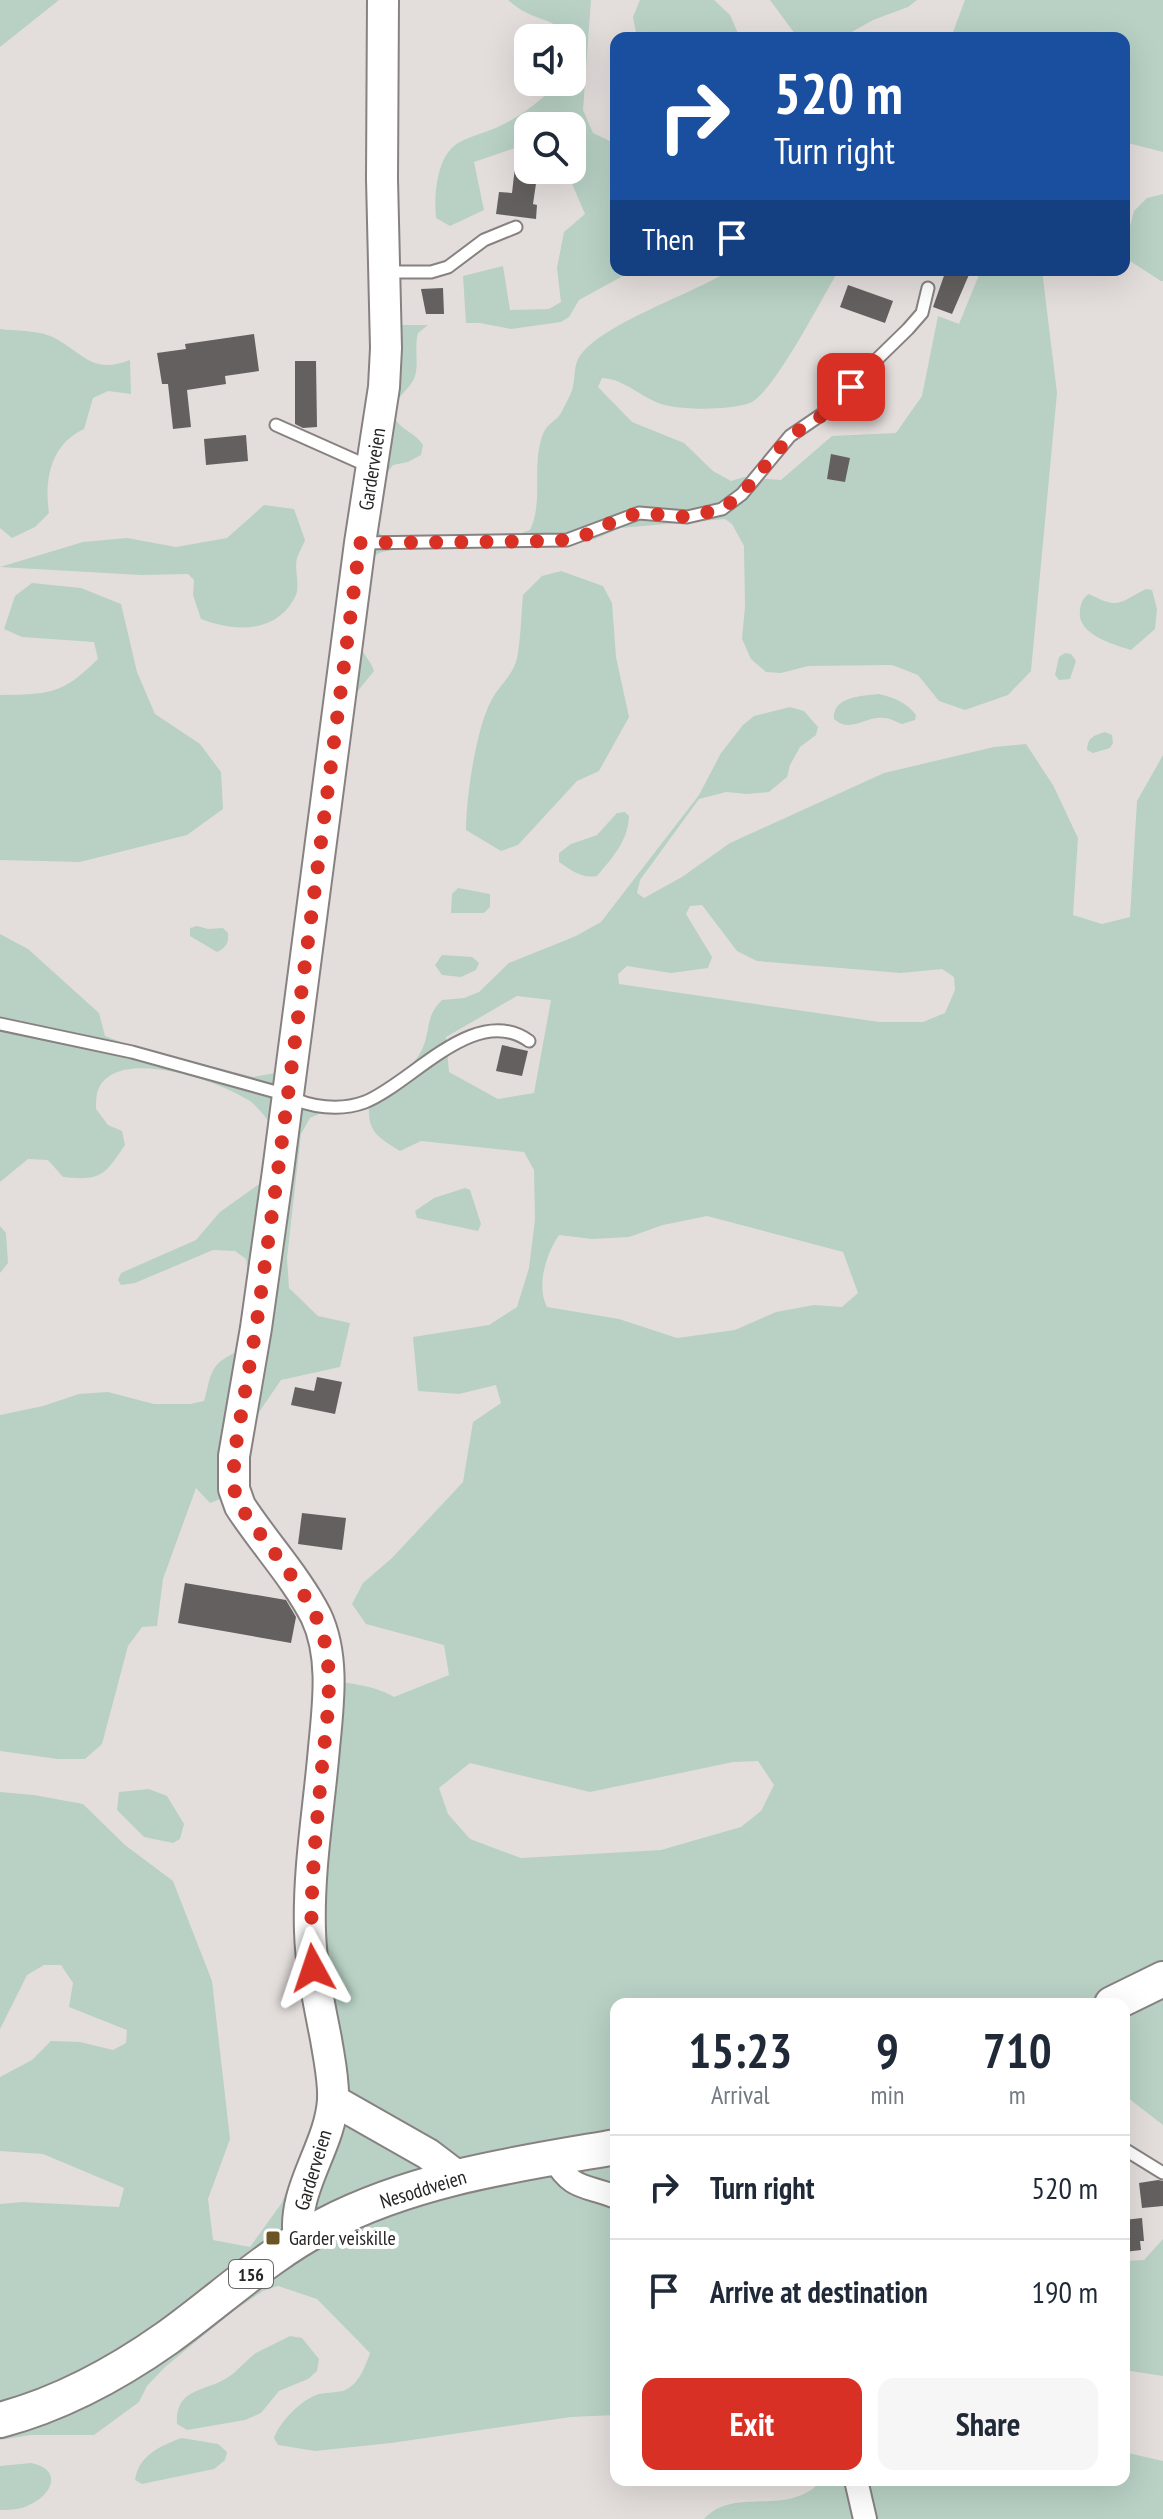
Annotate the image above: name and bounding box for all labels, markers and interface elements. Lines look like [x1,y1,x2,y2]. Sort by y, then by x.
map controls [514,24,586,184]
button: sound [514,24,586,96]
text: 520 m [774,57,903,129]
icon: right [642,64,746,168]
button: search [514,112,586,184]
text: Turn right [774,127,895,174]
icon: arrive [710,216,754,260]
text: Then [642,219,694,258]
pin [817,353,885,421]
icon: arrive [829,365,873,409]
street label: Garderveien [353,426,391,512]
position arrow [271,1926,355,2010]
text: 15:23 [688,2019,792,2081]
text: 9 [876,2019,899,2081]
text: 710 [983,2019,1052,2081]
text: Arrival [711,2078,770,2111]
text: min [870,2078,904,2111]
text: m [1009,2078,1026,2111]
street label: Garderveien [288,2126,338,2214]
street label: Nesoddveien [377,2164,469,2214]
icon: right [642,2165,686,2209]
text: Turn right [710,2168,814,2207]
text: 520 m [1032,2168,1098,2207]
place label: Garder veiskille [289,2225,396,2251]
marker: Garder veiskille [264,2229,282,2247]
road number: 156 [229,2260,273,2288]
icon: arrive [642,2269,686,2313]
text: Arrive at destination [710,2272,928,2311]
text: 190 m [1032,2272,1098,2311]
button: Exit [642,2378,862,2470]
button: Share [878,2378,1098,2470]

